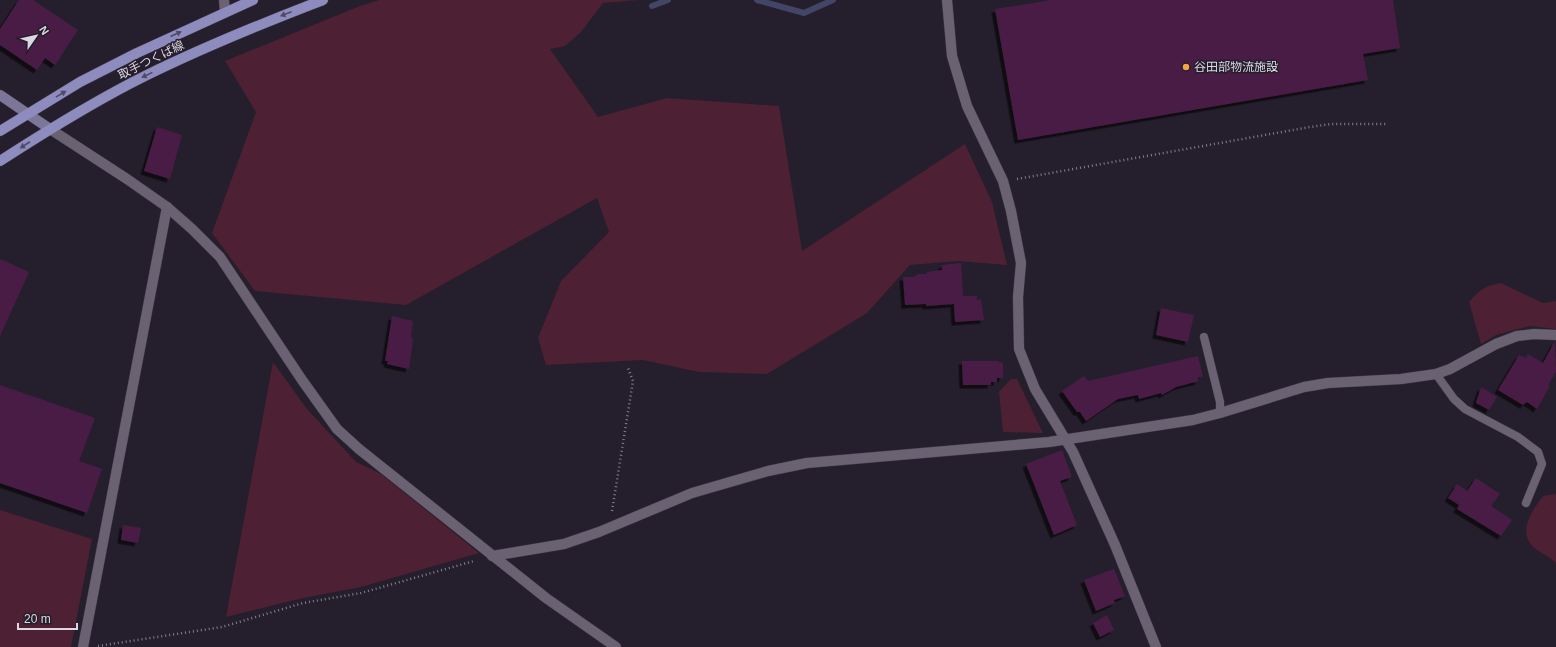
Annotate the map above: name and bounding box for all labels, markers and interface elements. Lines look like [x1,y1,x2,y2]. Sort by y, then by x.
one-way arrow [280,12,292,18]
north arrow [16,16,56,56]
text: N [37,24,52,37]
one-way arrow [170,31,182,37]
street label: 取手つくば線 [116,38,186,82]
place label: 谷田部物流施設 [1194,60,1278,74]
marker: 谷田部物流施設 [1181,62,1191,72]
one-way arrow [142,72,153,78]
one-way arrow [55,90,67,97]
one-way arrow [20,141,30,149]
scale bar [18,605,77,631]
text: 20 m [24,612,51,626]

